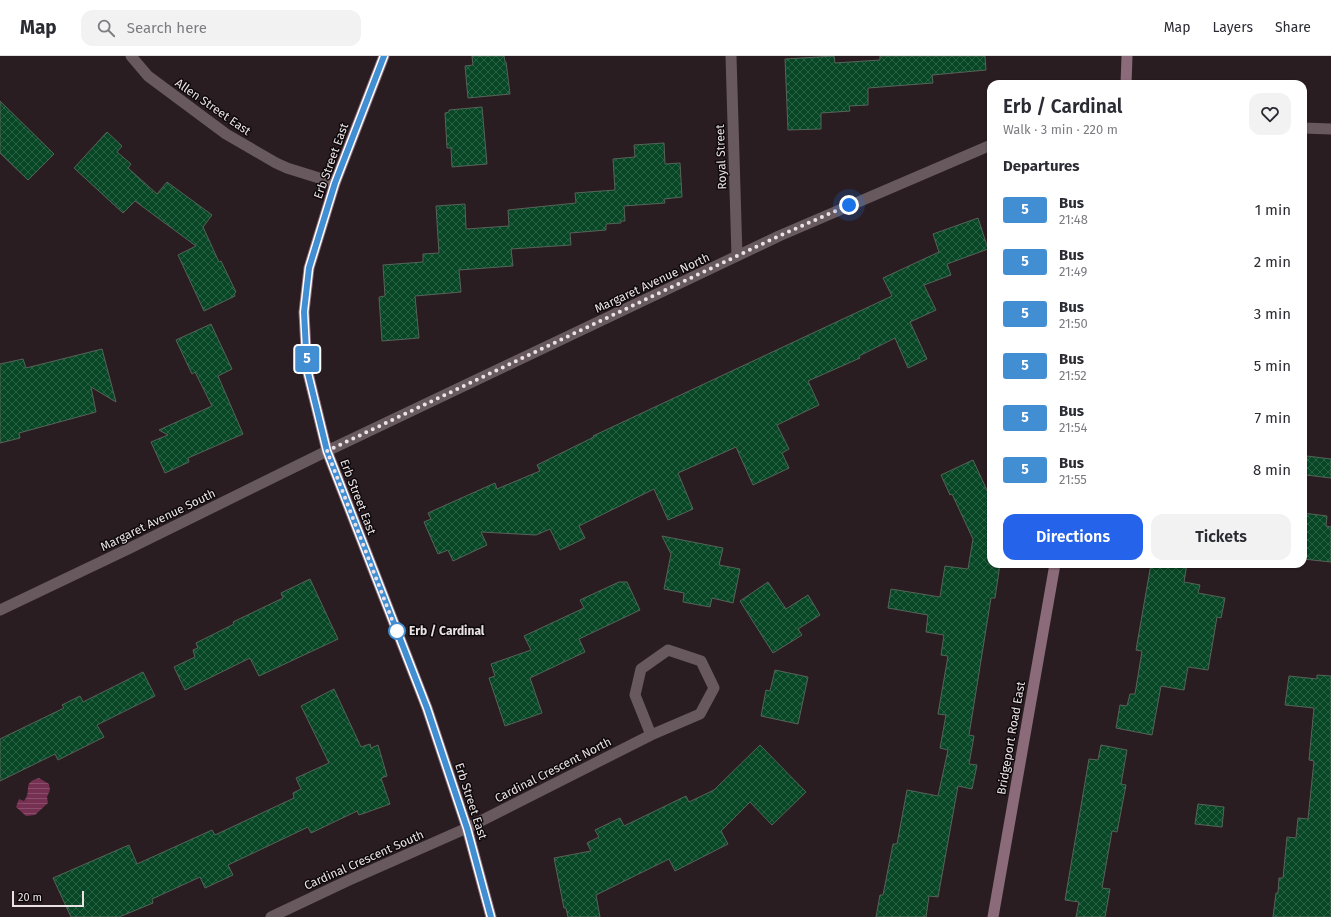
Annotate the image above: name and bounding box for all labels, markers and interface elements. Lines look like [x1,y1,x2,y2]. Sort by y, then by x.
search box [81,10,361,46]
text: Map [20,16,57,39]
icon: search [95,17,117,39]
text: Search here [127,19,207,37]
text: Map [1164,19,1190,36]
text: Layers [1212,19,1253,36]
text: Share [1275,19,1311,36]
street label: Allen Street East [173,76,254,139]
button: heart [1249,93,1291,135]
text: Erb / Cardinal [1003,95,1122,118]
street label: Erb Street East [311,121,351,201]
text: Walk · 3 min · 220 m [1003,122,1118,137]
street label: Royal Street [713,123,729,190]
text: Departures [1003,157,1080,175]
text: Bus [1059,194,1084,212]
your location [839,195,859,215]
text: 5 [1021,201,1029,218]
text: 1 min [1255,201,1291,219]
text: 21:48 [1059,212,1088,227]
text: Bus [1059,246,1084,264]
street label: Margaret Avenue North [592,250,712,316]
text: 5 [1021,253,1029,270]
text: 2 min [1254,253,1291,271]
text: 21:49 [1059,264,1087,279]
text: Bus [1059,298,1084,316]
text: 5 [1021,305,1029,322]
text: 3 min [1254,305,1291,323]
text: 21:50 [1059,316,1088,331]
line badge: 5 [294,346,320,372]
text: 5 [303,350,311,367]
text: Bus [1059,350,1084,368]
text: 5 [1021,357,1029,374]
text: 5 min [1254,357,1291,375]
text: 21:52 [1059,368,1087,383]
text: Bus [1059,402,1084,420]
text: 5 [1021,409,1029,426]
text: 7 min [1254,409,1291,427]
text: 21:54 [1059,420,1087,435]
text: Bus [1059,454,1084,472]
street label: Erb Street East [337,457,379,537]
text: 5 [1021,461,1029,478]
text: 8 min [1253,461,1291,479]
text: 21:55 [1059,472,1087,487]
street label: Margaret Avenue South [98,486,218,554]
button: Directions [1003,514,1143,560]
button: Tickets [1151,514,1291,560]
marker: Erb / Cardinal [388,622,406,640]
place label: Erb / Cardinal [409,624,485,638]
street label: Bridgeport Road East [994,680,1028,796]
street label: Cardinal Crescent North [492,735,614,805]
street label: Erb Street East [452,761,490,842]
street label: Cardinal Crescent South [302,827,426,893]
scale bar [12,889,84,908]
text: 20 m [18,891,42,904]

